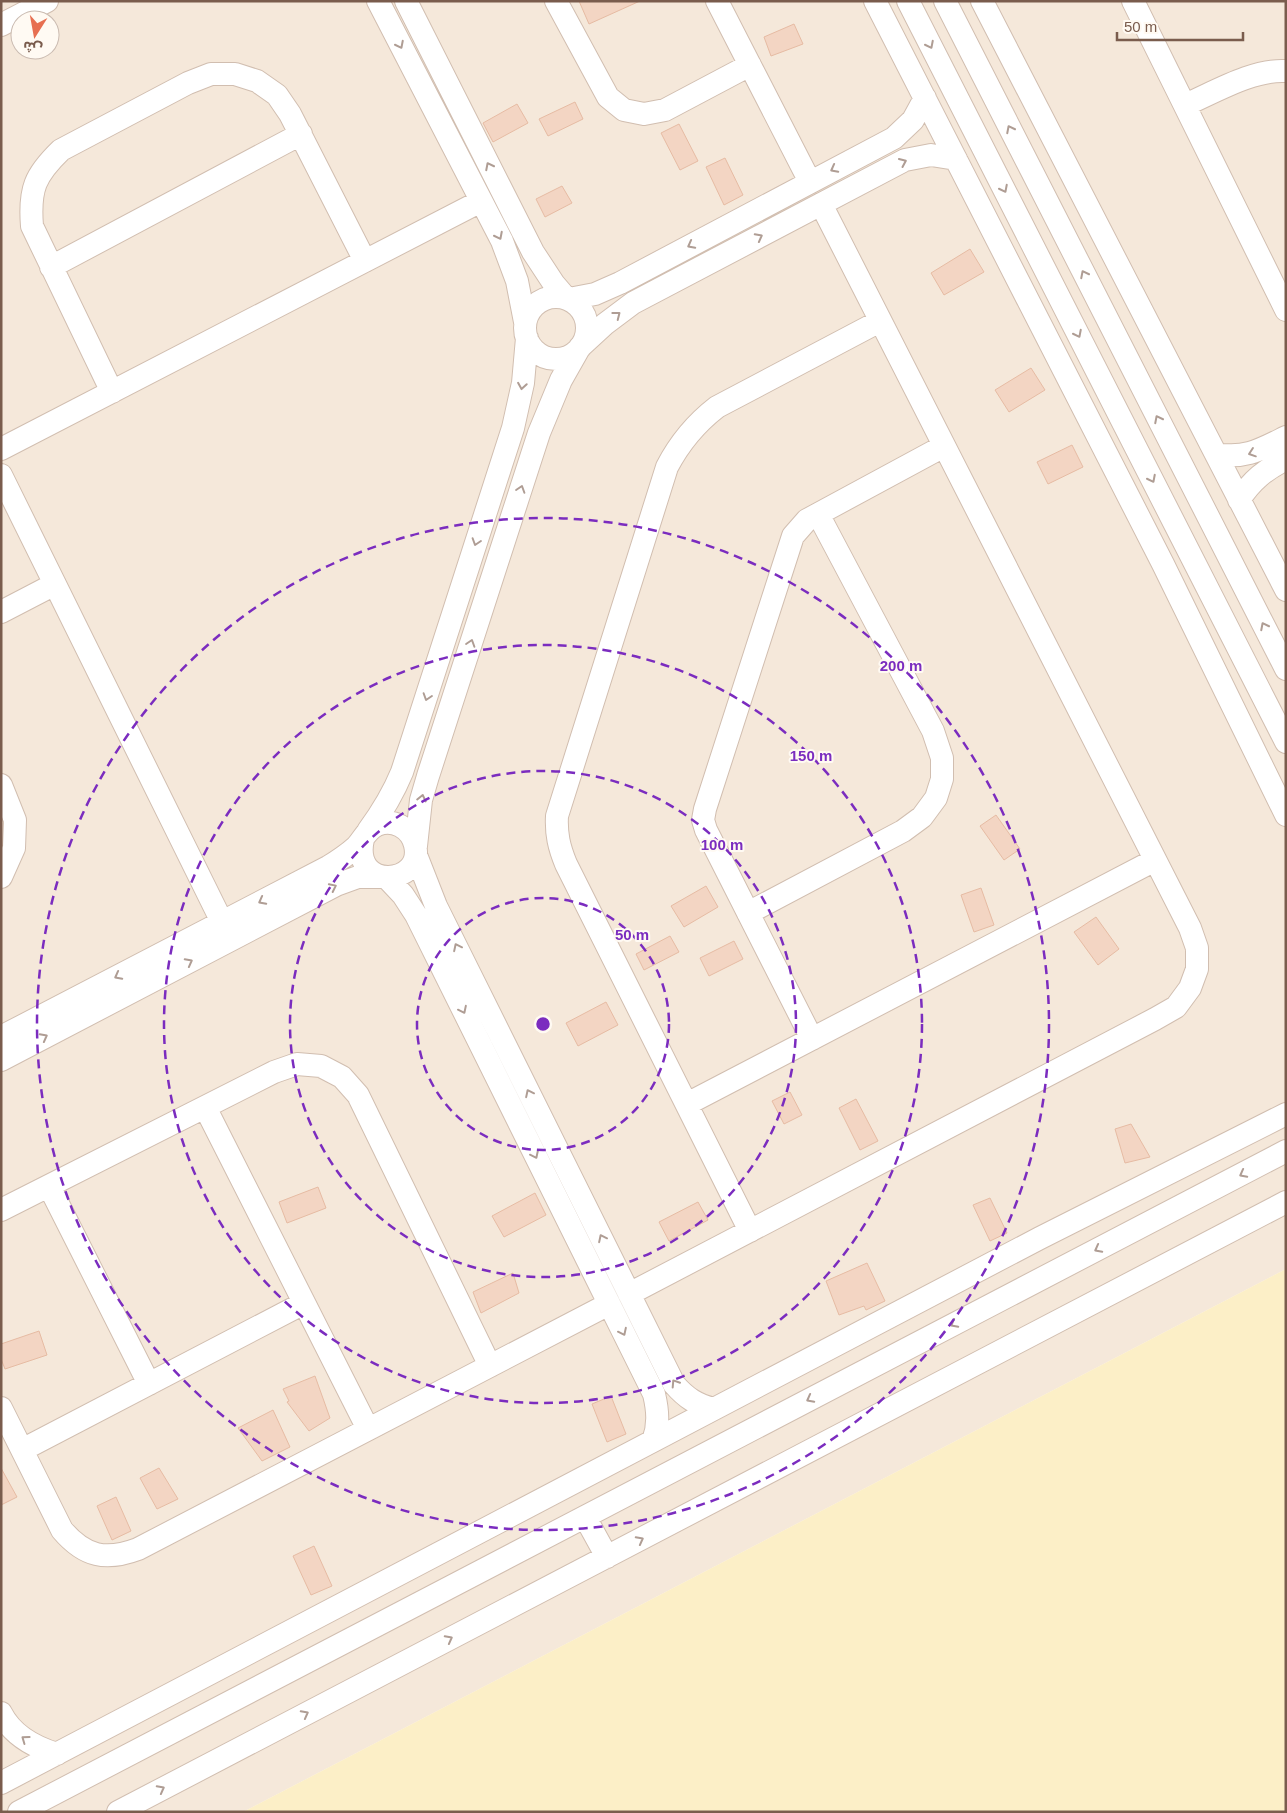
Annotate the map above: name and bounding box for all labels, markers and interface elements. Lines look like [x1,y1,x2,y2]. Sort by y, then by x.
north arrow [10,10,60,60]
scale bar [1117,10,1243,42]
text: 50 m [1124,18,1157,35]
text: ش [22,38,43,57]
one-way arrow [394,39,404,48]
one-way arrow [924,39,934,48]
one-way arrow [1006,125,1016,134]
one-way arrow [898,157,907,168]
one-way arrow [485,162,495,171]
one-way arrow [830,163,839,173]
one-way arrow [998,184,1008,193]
one-way arrow [493,231,503,240]
one-way arrow [753,233,762,243]
one-way arrow [687,239,696,249]
one-way arrow [1080,270,1090,279]
one-way arrow [611,312,620,321]
one-way arrow [1072,329,1082,338]
one-way arrow [518,382,528,391]
one-way arrow [1154,415,1164,424]
one-way arrow [1249,447,1257,457]
one-way arrow [1146,474,1156,483]
one-way arrow [515,485,525,493]
one-way arrow [472,537,482,546]
one-way arrow [1260,622,1270,631]
one-way arrow [465,639,475,648]
text: 200 m [880,657,922,674]
one-way arrow [422,692,432,700]
text: 150 m [790,747,832,764]
one-way arrow [416,794,427,803]
text: 100 m [701,836,743,853]
one-way arrow [327,883,336,893]
one-way arrow [258,895,267,905]
text: 50 m [615,926,649,943]
one-way arrow [453,943,463,952]
one-way arrow [183,958,192,968]
one-way arrow [114,970,123,980]
one-way arrow [457,1005,467,1014]
centre of rings [534,1015,552,1033]
one-way arrow [39,1033,48,1043]
one-way arrow [526,1089,536,1098]
one-way arrow [529,1150,539,1159]
one-way arrow [1239,1168,1248,1178]
one-way arrow [598,1234,608,1243]
one-way arrow [1095,1243,1104,1253]
one-way arrow [951,1318,960,1328]
one-way arrow [617,1327,627,1336]
one-way arrow [672,1379,681,1389]
one-way arrow [807,1393,816,1403]
one-way arrow [635,1536,644,1546]
one-way arrow [444,1635,453,1645]
one-way arrow [300,1710,309,1720]
one-way arrow [22,1736,31,1744]
one-way arrow [156,1785,165,1795]

